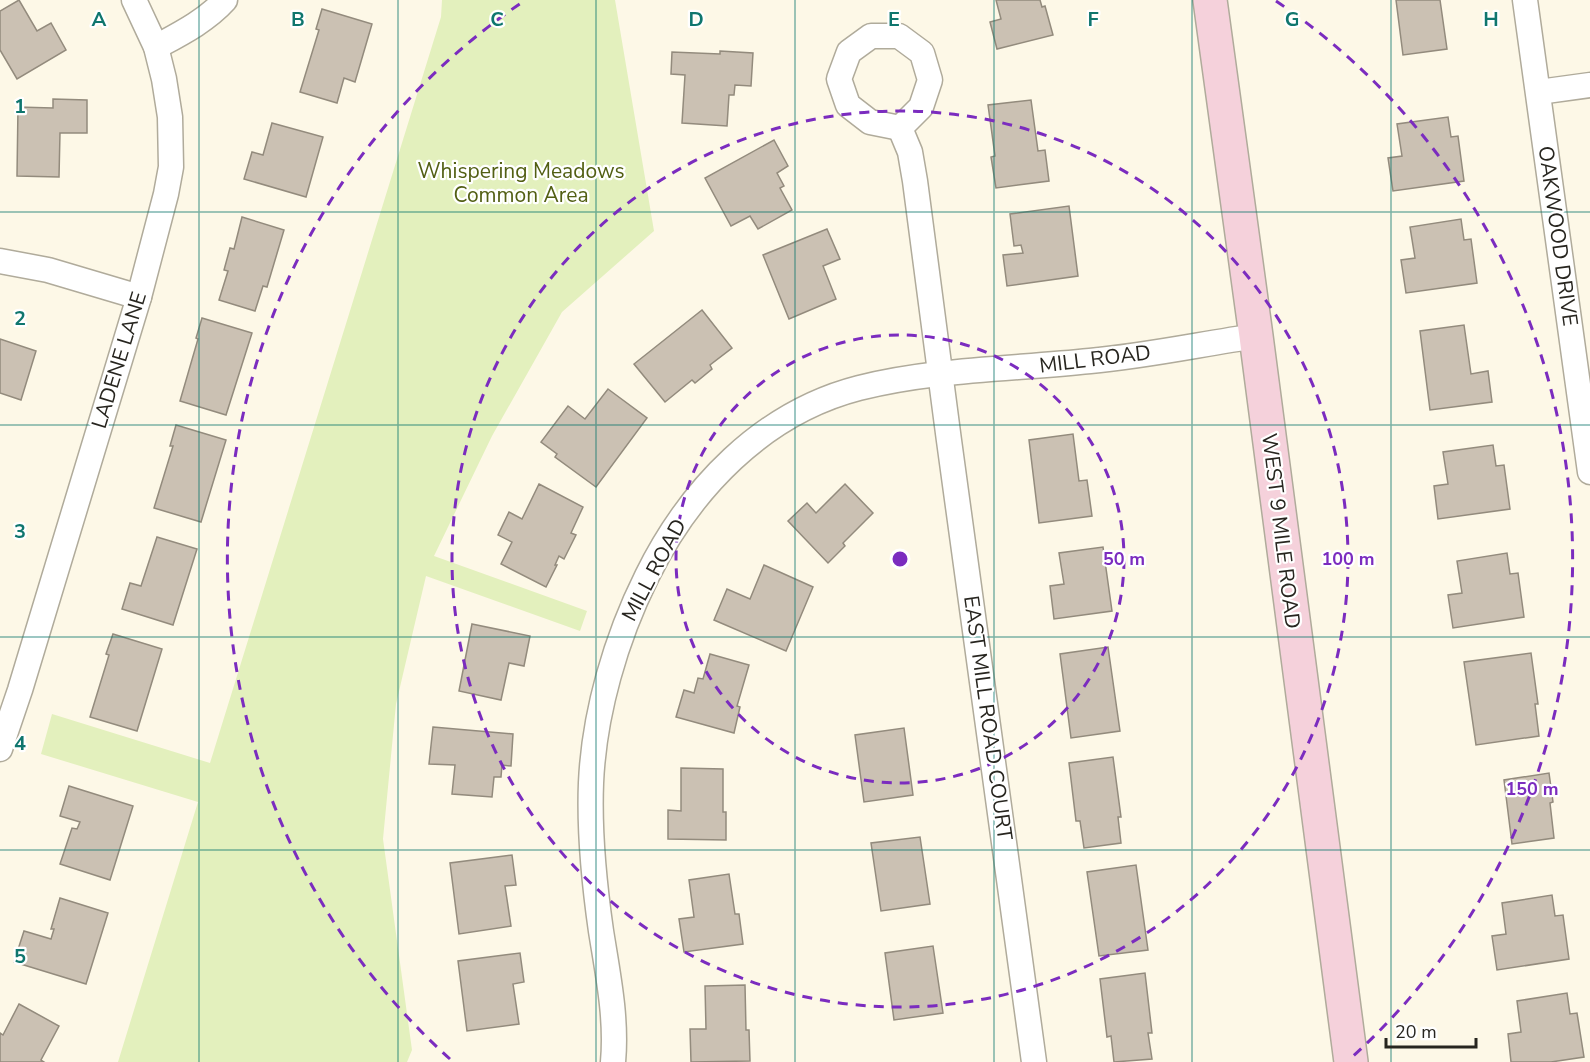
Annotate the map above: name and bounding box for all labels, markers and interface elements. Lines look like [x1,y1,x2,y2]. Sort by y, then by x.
text: A [92,6,107,33]
text: B [291,6,305,33]
text: C [490,6,504,33]
text: D [688,6,704,33]
text: E [888,6,900,33]
text: F [1087,6,1099,33]
text: G [1285,6,1299,33]
text: H [1483,6,1499,33]
text: 1 [14,93,26,120]
street label: OAKWOOD DRIVE [1531,144,1585,328]
park label: Whispering Meadows Common Area [417,157,625,209]
street label: LADENE LANE [85,288,153,432]
text: 2 [14,305,26,332]
street label: MILL ROAD [1038,338,1152,380]
street label: WEST 9 MILE ROAD [1255,432,1307,630]
street label: MILL ROAD [615,514,693,626]
text: 3 [14,518,26,545]
text: 50 m [1103,547,1145,571]
text: 100 m [1321,547,1375,571]
centre of rings [890,549,910,569]
street label: EAST MILL ROAD COURT [957,594,1019,842]
text: 4 [14,730,26,757]
text: 150 m [1505,777,1559,801]
text: 5 [14,943,26,970]
scale bar [1386,1011,1476,1049]
text: 20 m [1395,1020,1437,1044]

